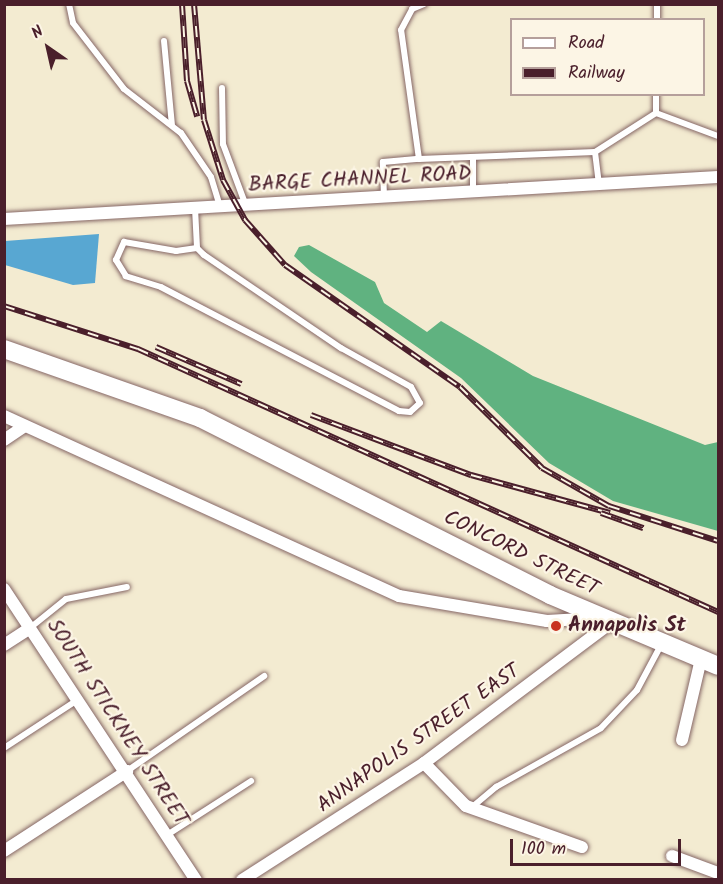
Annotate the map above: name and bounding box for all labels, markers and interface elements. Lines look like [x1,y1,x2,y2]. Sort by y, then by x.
north arrow [18,18,78,78]
legend [510,18,705,96]
text: N [26,19,49,46]
text: Road [568,29,604,58]
text: Railway [568,59,625,88]
street label: BARGE CHANNEL ROAD [248,162,472,198]
street label: CONCORD STREET [439,505,603,603]
place label: Annapolis St [568,613,686,639]
street label: SOUTH STICKNEY STREET [41,615,193,831]
marker: Annapolis St [549,619,563,633]
street label: ANNAPOLIS STREET EAST [313,659,525,819]
scale bar [513,827,684,865]
text: 100 m [521,835,566,864]

